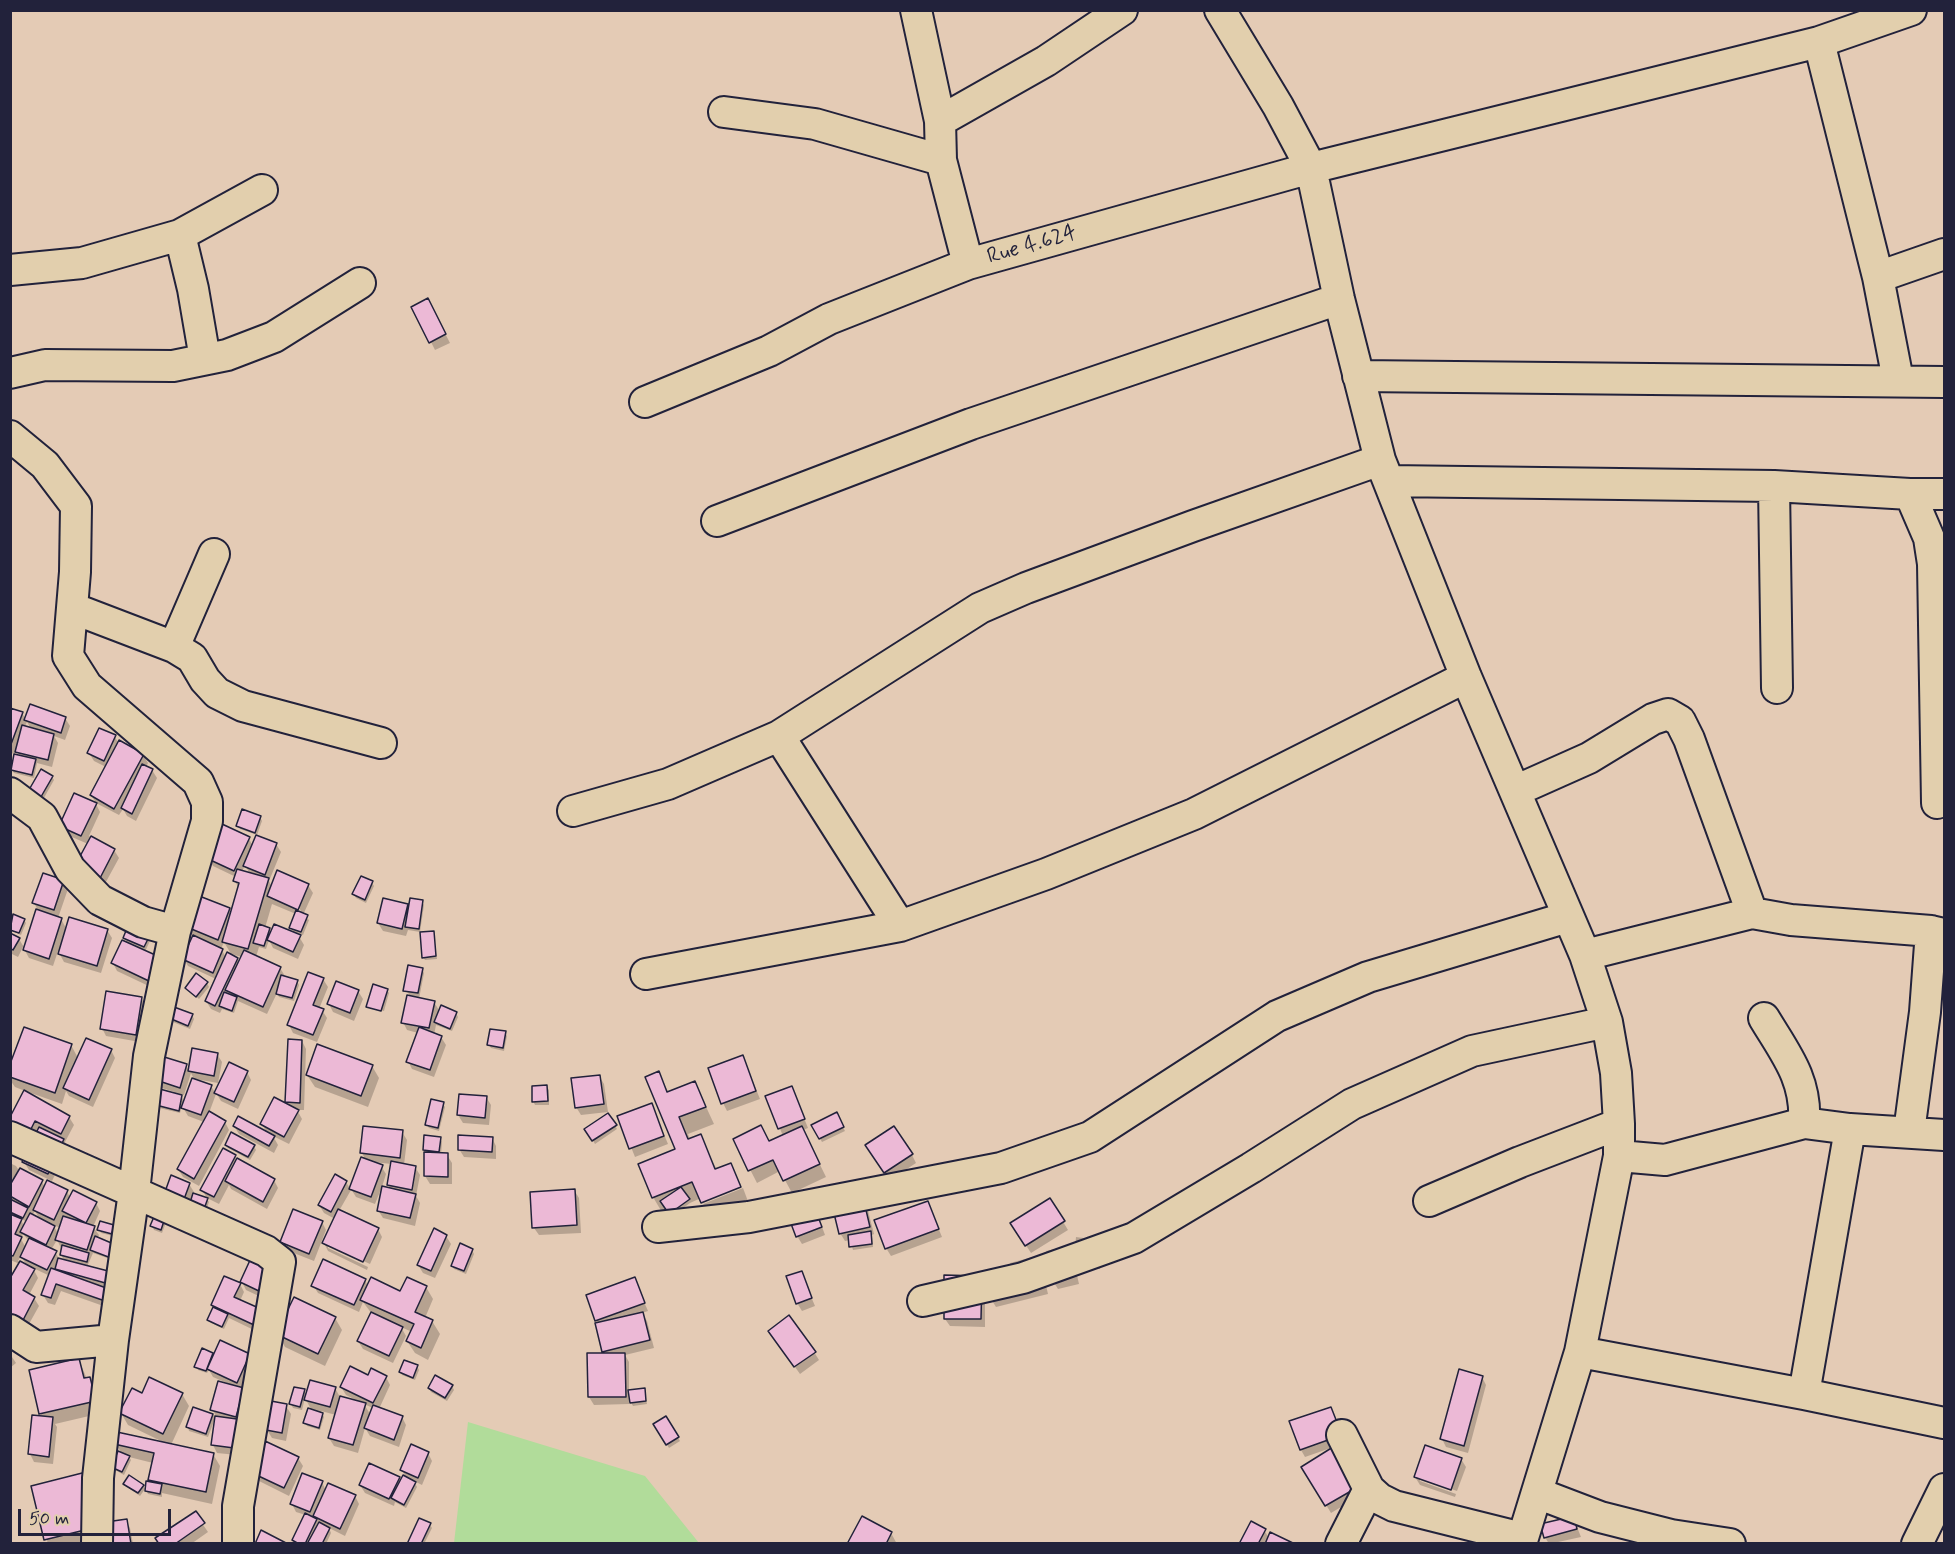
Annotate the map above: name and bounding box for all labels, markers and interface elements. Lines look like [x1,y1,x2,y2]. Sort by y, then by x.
street label: Rue 4.624 [984,221,1080,271]
scale bar [21,1497,174,1535]
text: 50 m [29,1507,69,1531]

